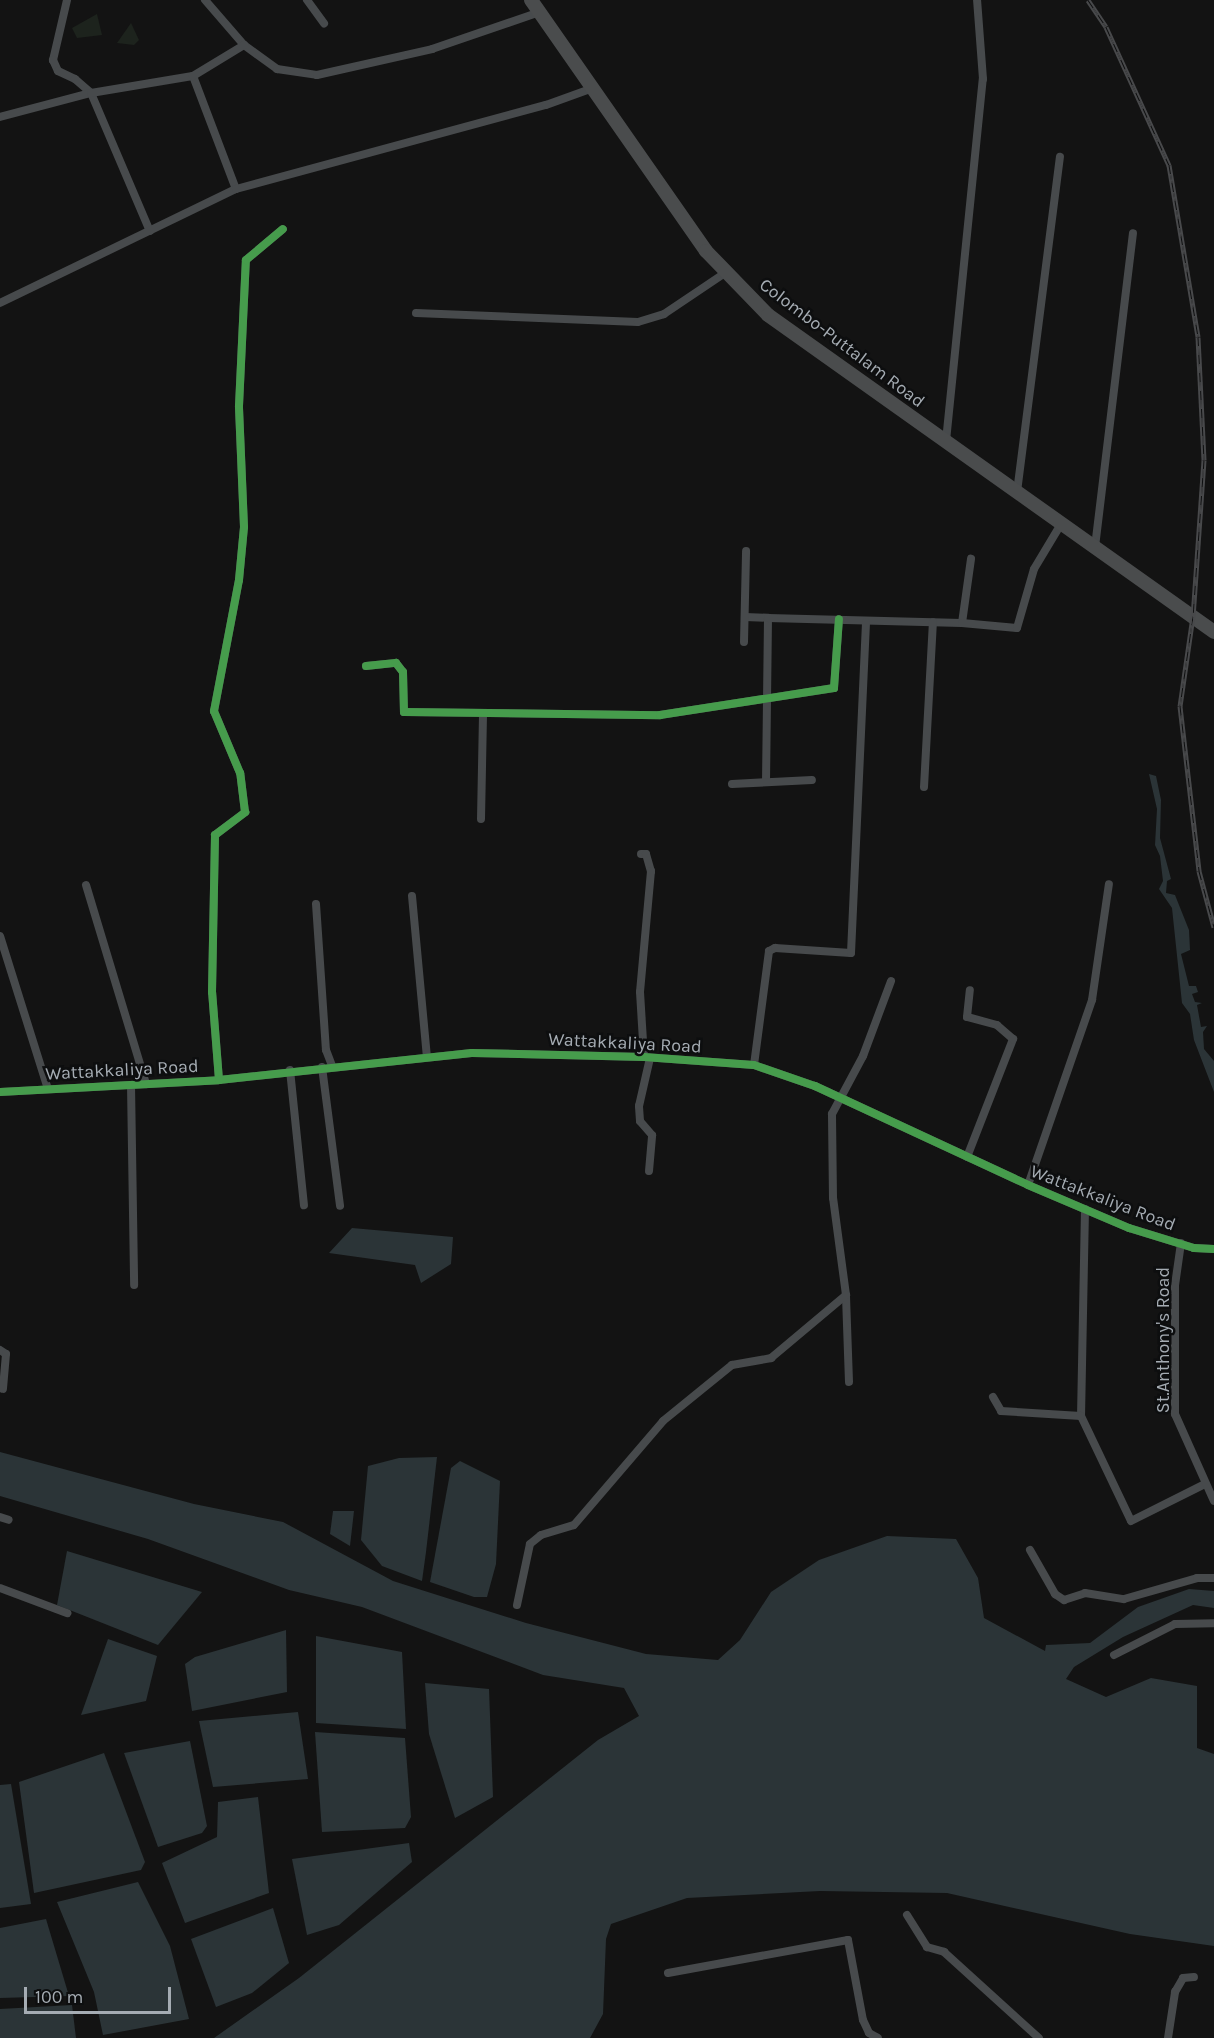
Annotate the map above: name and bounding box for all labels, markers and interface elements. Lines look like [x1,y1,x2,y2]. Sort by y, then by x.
street label: Colombo-Puttalam Road [755,274,929,412]
street label: Wattakkaliya Road [548,1028,702,1058]
street label: Wattakkaliya Road [45,1055,199,1085]
street label: Wattakkaliya Road [1027,1160,1179,1236]
street label: St.Anthony's Road [1152,1267,1174,1413]
scale bar [27,1975,174,2013]
text: 100 m [35,1986,83,2008]

